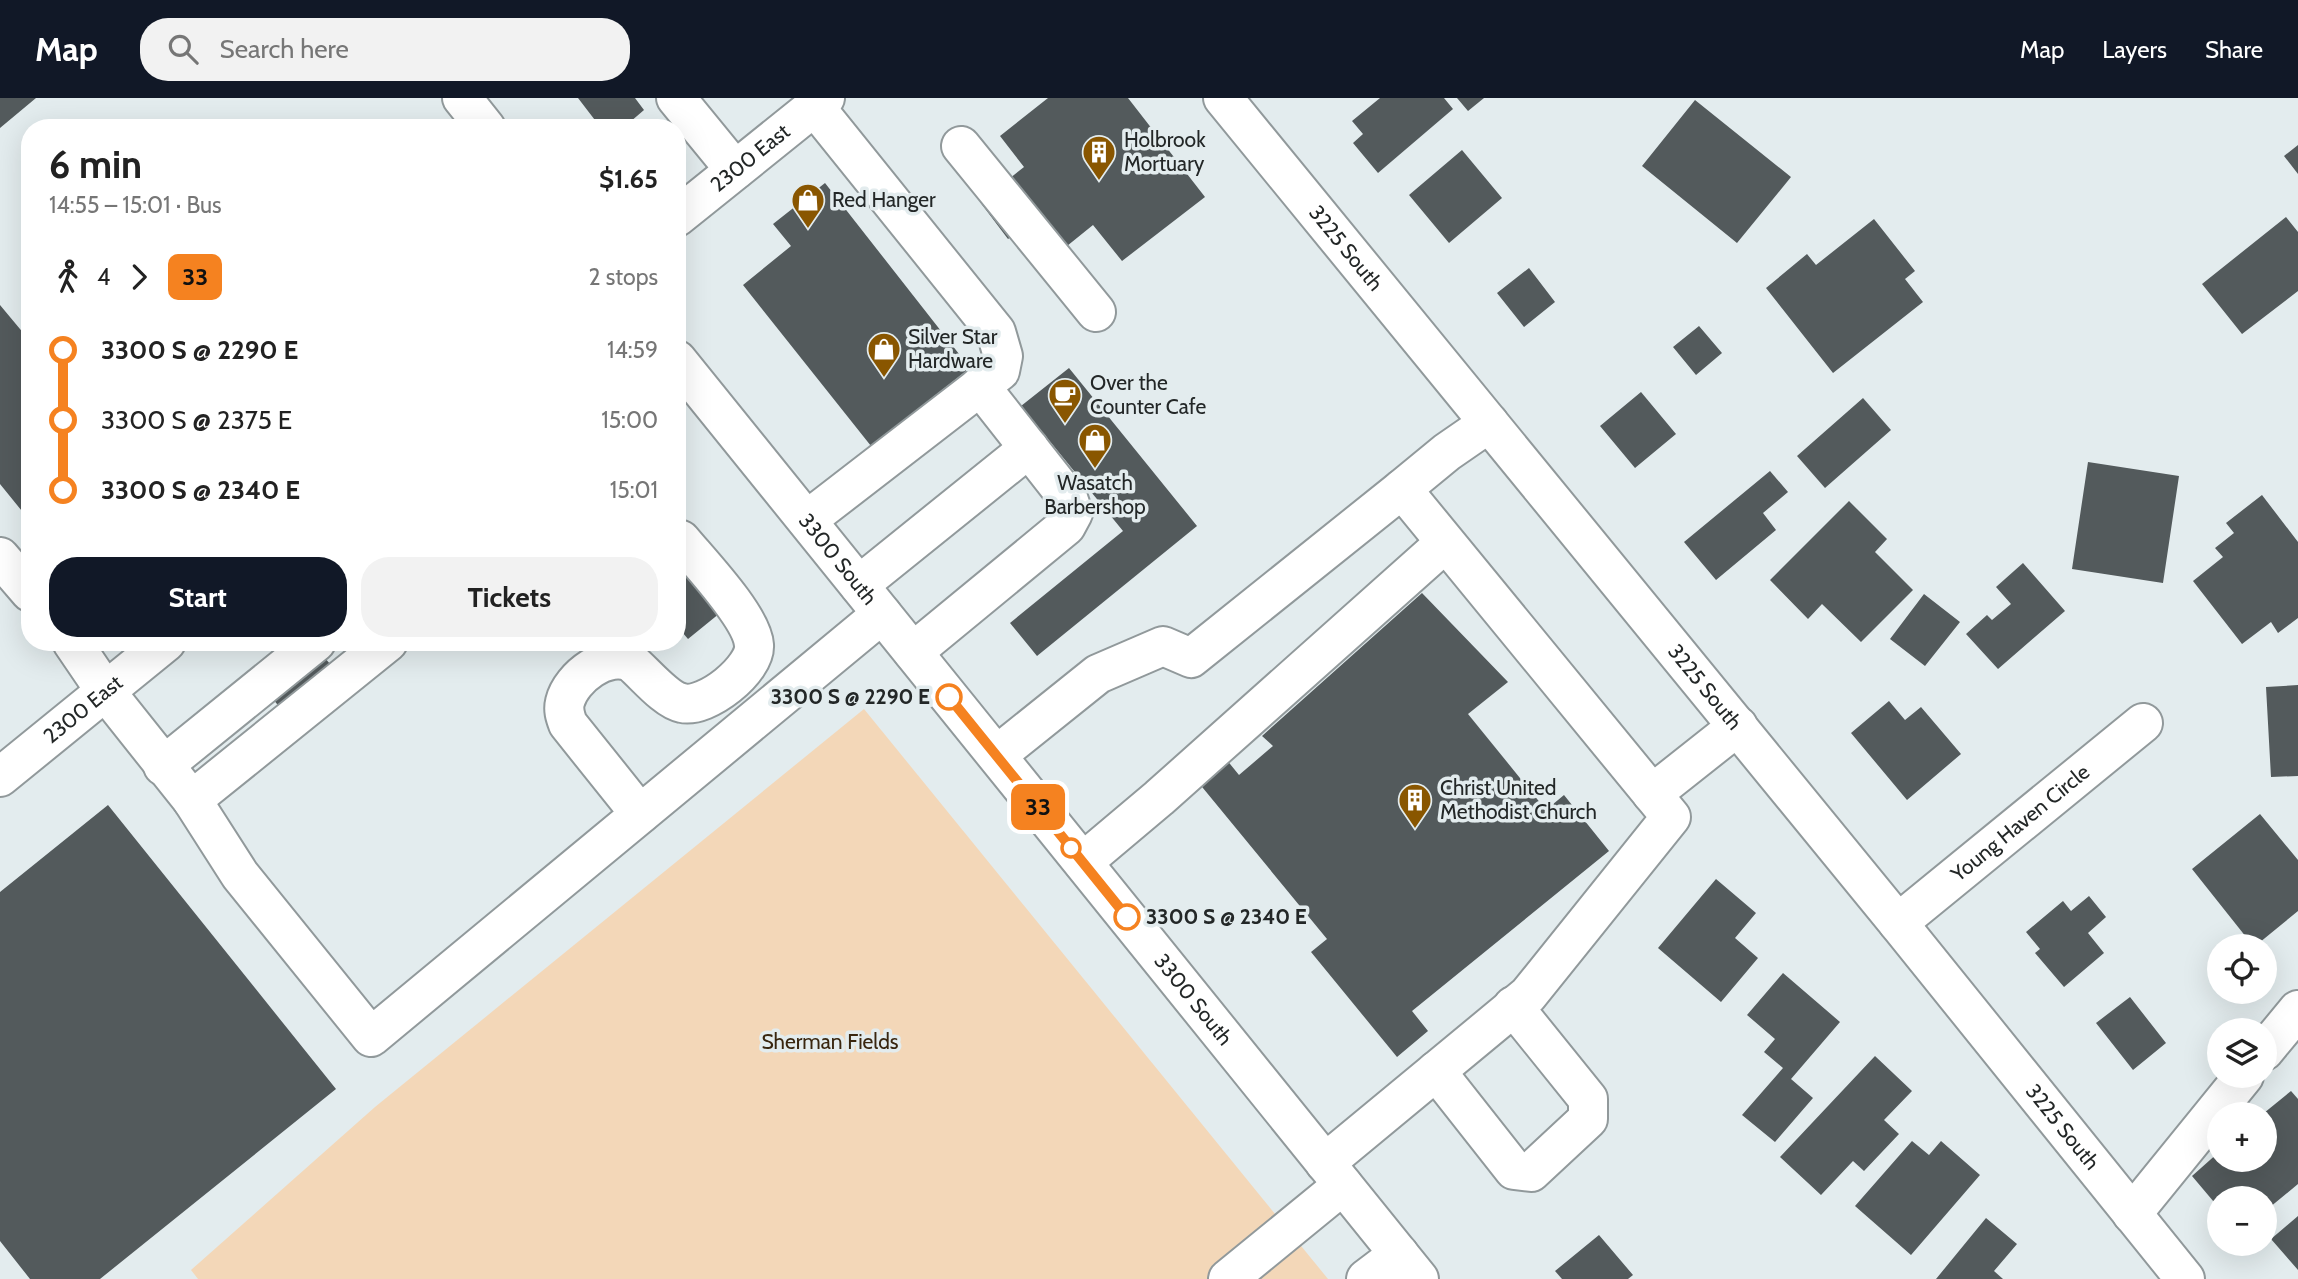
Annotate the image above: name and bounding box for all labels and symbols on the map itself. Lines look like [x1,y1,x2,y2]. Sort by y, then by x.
street label: 2300 East [705,119,794,197]
place label: Holbrook Mortuary [1124,127,1206,176]
building icon: Holbrook Mortuary [1080,133,1118,182]
shop icon: Red Hanger [789,181,827,230]
place label: Red Hanger [832,187,936,212]
street label: 3225 South [1304,200,1388,296]
place label: Silver Star Hardware [908,324,998,373]
shop icon: Silver Star Hardware [865,330,903,379]
place label: Over the Counter Cafe [1090,370,1207,419]
cafe icon: Over the Counter Cafe [1046,376,1084,425]
shop icon: Wasatch Barbershop [1076,421,1114,470]
place label: Wasatch Barbershop [1044,470,1146,519]
street label: 3300 South [794,508,883,610]
street label: 3225 South [1663,639,1748,734]
street label: 2300 East [38,670,127,748]
place label: 3300 S @ 2290 E [771,684,930,709]
marker: 3300 S @ 2290 E [936,684,962,710]
street label: Young Haven Circle [1945,759,2094,887]
place label: Christ United Methodist Church [1440,775,1597,824]
building icon: Christ United Methodist Church [1396,781,1434,830]
line badge: 33 [1006,784,1070,830]
unlabelled marker [1061,838,1081,858]
marker: 3300 S @ 2340 E [1114,904,1140,930]
place label: 3300 S @ 2340 E [1146,904,1307,929]
street label: 3300 South [1149,949,1238,1050]
park label: Sherman Fields [761,1029,899,1054]
street label: 3225 South [2021,1079,2105,1175]

